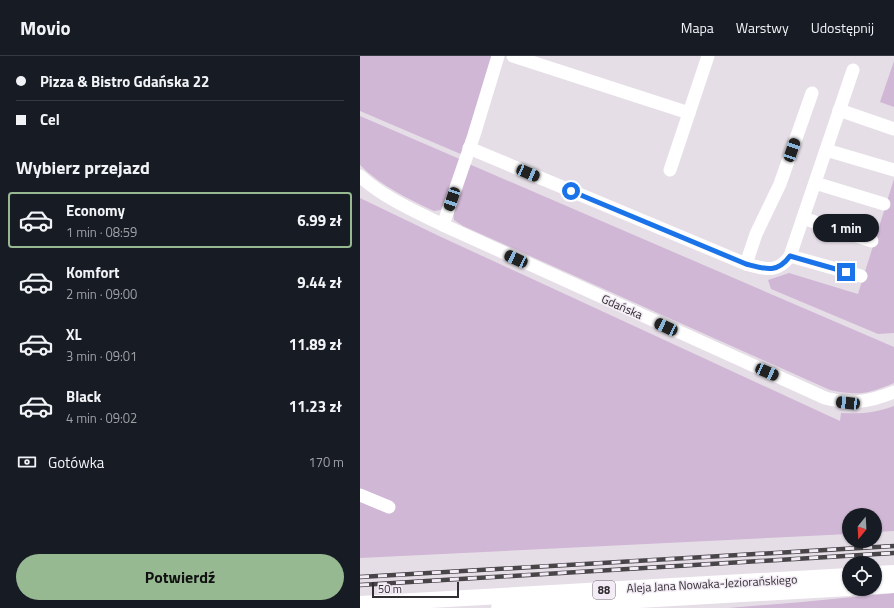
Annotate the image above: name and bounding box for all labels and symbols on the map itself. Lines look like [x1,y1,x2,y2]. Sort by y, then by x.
car [782,137,802,163]
car [515,163,541,183]
route start [562,182,580,200]
car [442,186,462,212]
callout: 1 min [813,214,879,242]
car [503,248,529,270]
route end [837,263,855,281]
street label: Gdańska [598,289,646,324]
car [653,316,679,338]
car [754,362,780,382]
car [835,396,861,410]
north arrow [842,508,882,548]
street label: Aleja Jana Nowaka-Jeziorańskiego [626,570,798,597]
scale bar [372,580,459,599]
road number: 88 [593,581,615,599]

